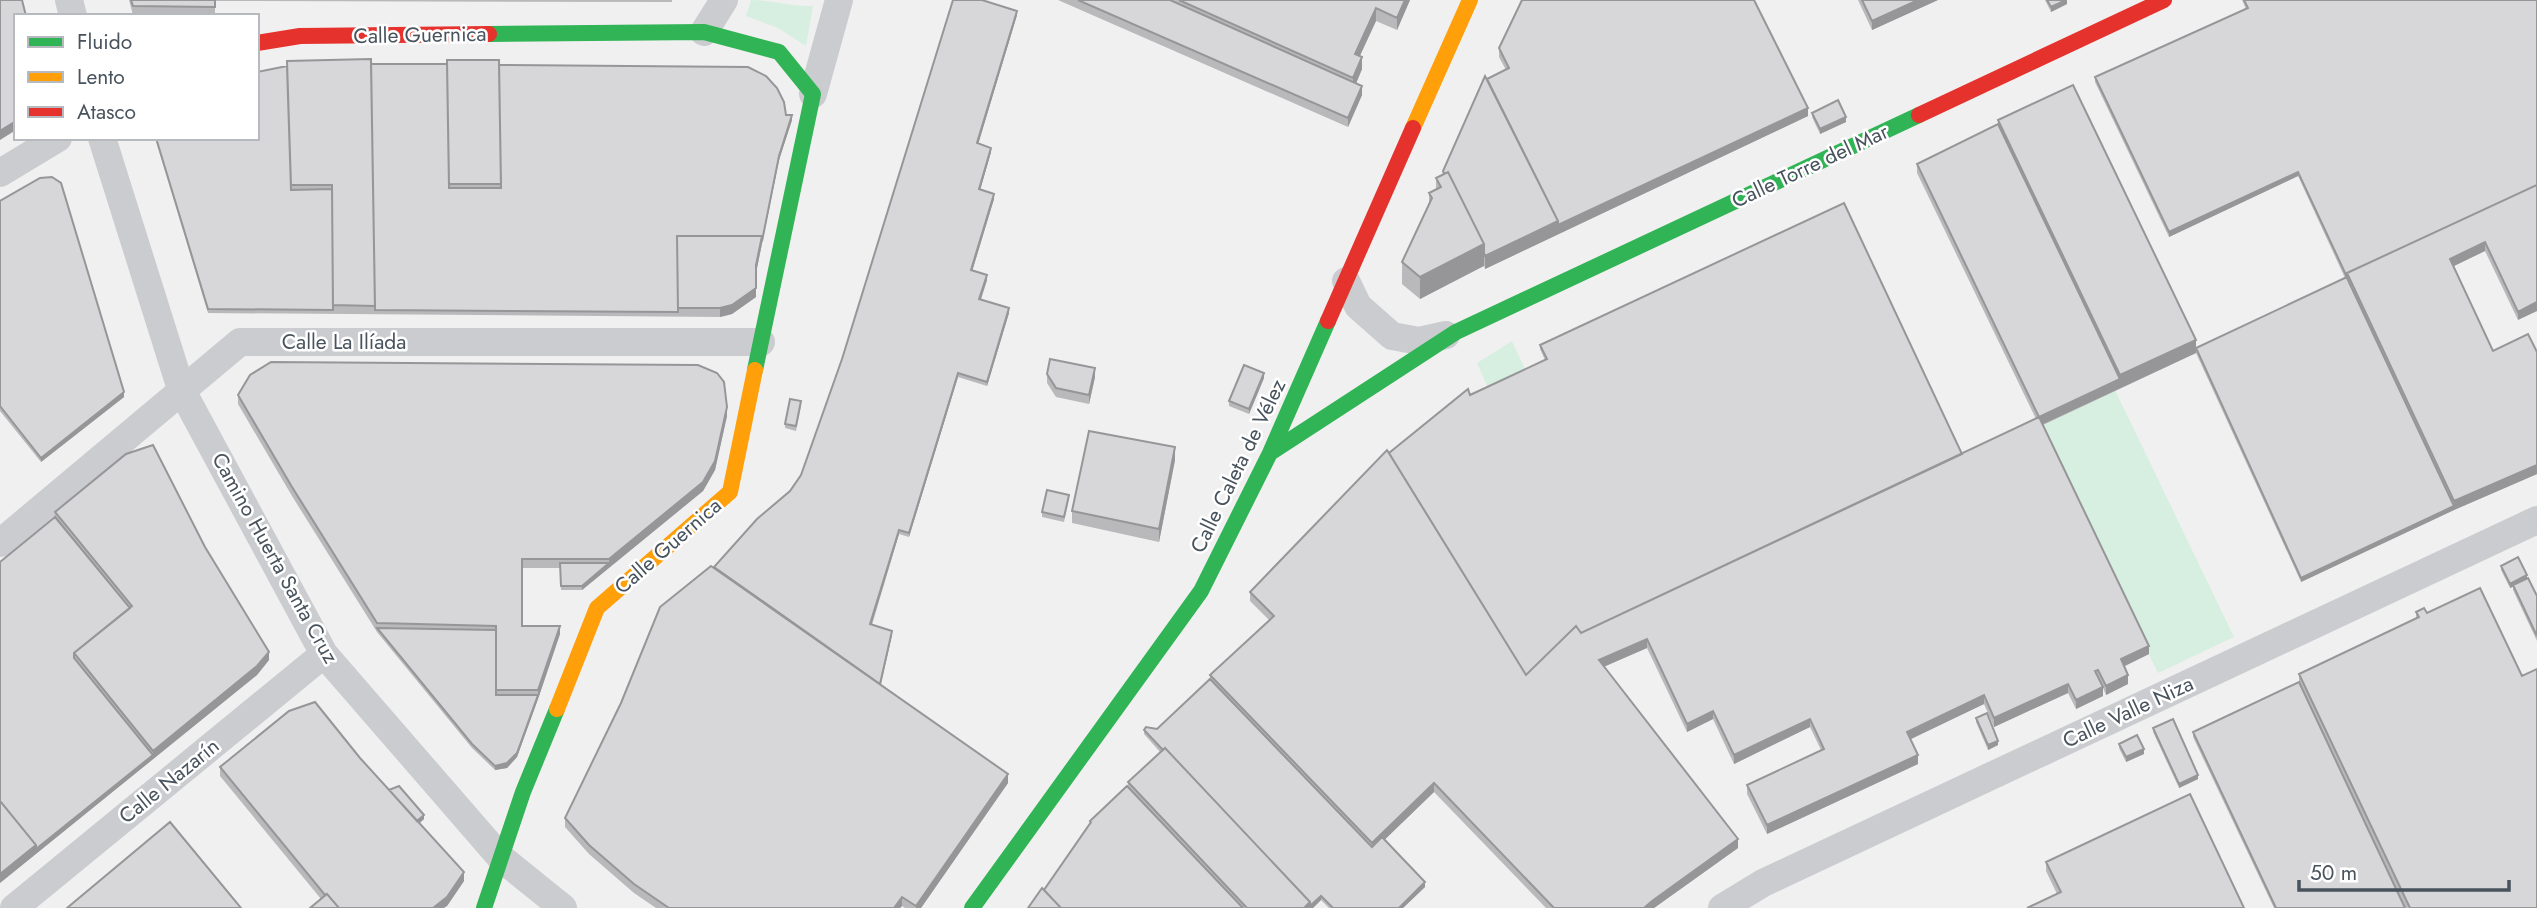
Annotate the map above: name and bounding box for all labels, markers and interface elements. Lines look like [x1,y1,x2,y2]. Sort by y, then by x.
legend [14,14,259,140]
street label: Calle Guernica [353,19,487,51]
text: Fluido [77,27,132,57]
text: Lento [77,62,125,92]
text: Atasco [77,97,136,127]
street label: Calle Torre del Mar [1727,116,1894,215]
street label: Calle La Ilíada [282,327,406,357]
street label: Calle Caleta de Vélez [1183,374,1293,558]
street label: Camino Huerta Santa Cruz [204,447,346,669]
street label: Calle Guernica [608,491,728,601]
street label: Calle Valle Niza [2058,669,2198,755]
street label: Calle Nazarín [113,731,225,831]
scale bar [2299,848,2509,892]
text: 50 m [2310,858,2357,888]

